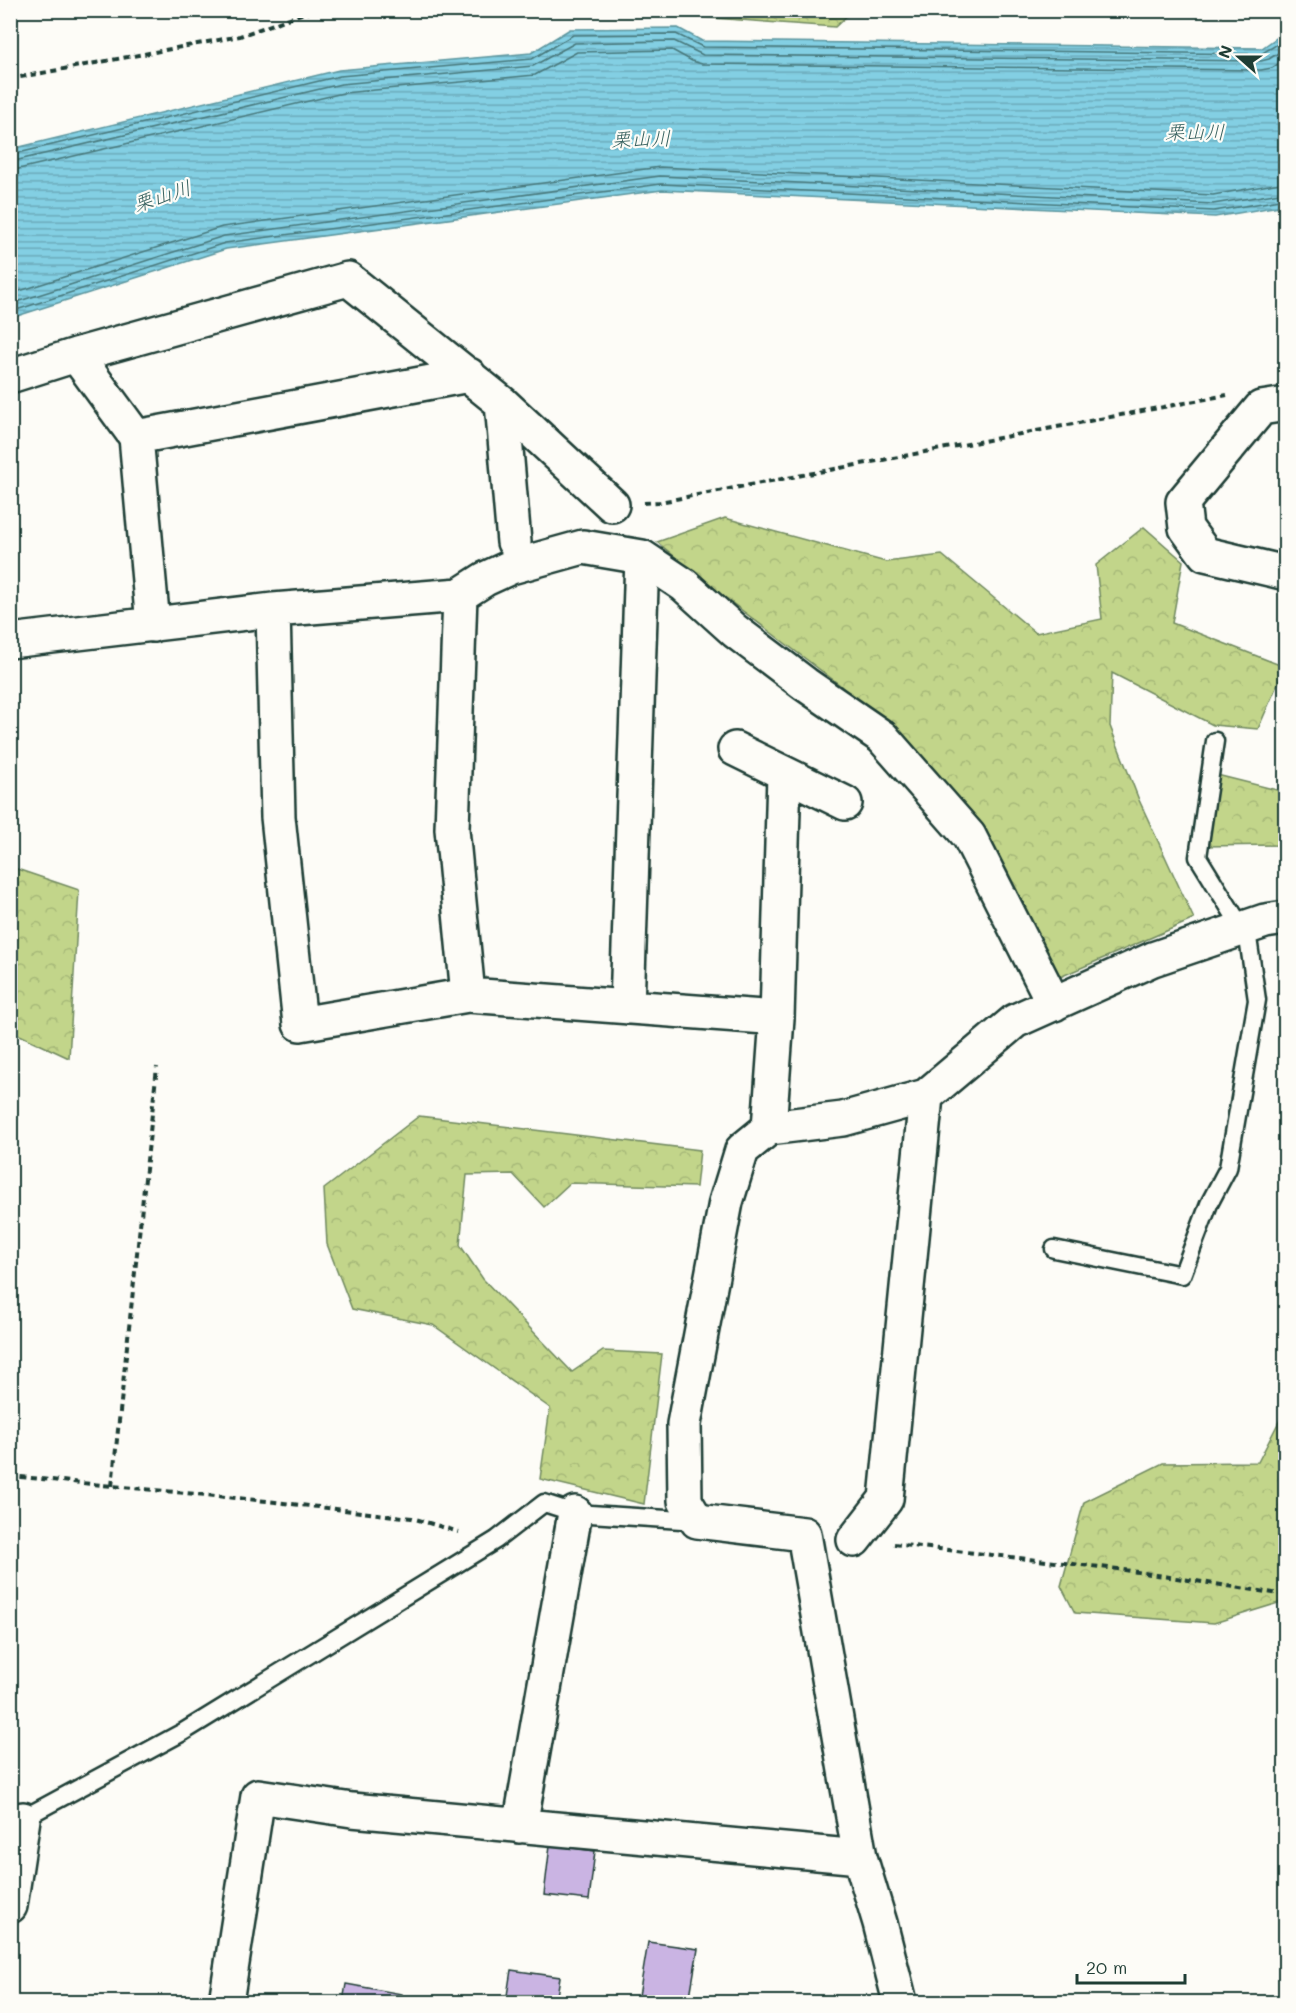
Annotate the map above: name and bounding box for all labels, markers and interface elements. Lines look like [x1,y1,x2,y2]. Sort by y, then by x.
north arrow [1209,27,1269,87]
text: N [1213,42,1237,61]
water label: 栗山川 [1165,118,1225,144]
water label: 栗山川 [611,124,671,152]
water label: 栗山川 [129,173,194,217]
scale bar [1077,1947,1185,1985]
text: 20 m [1086,1955,1127,1979]

